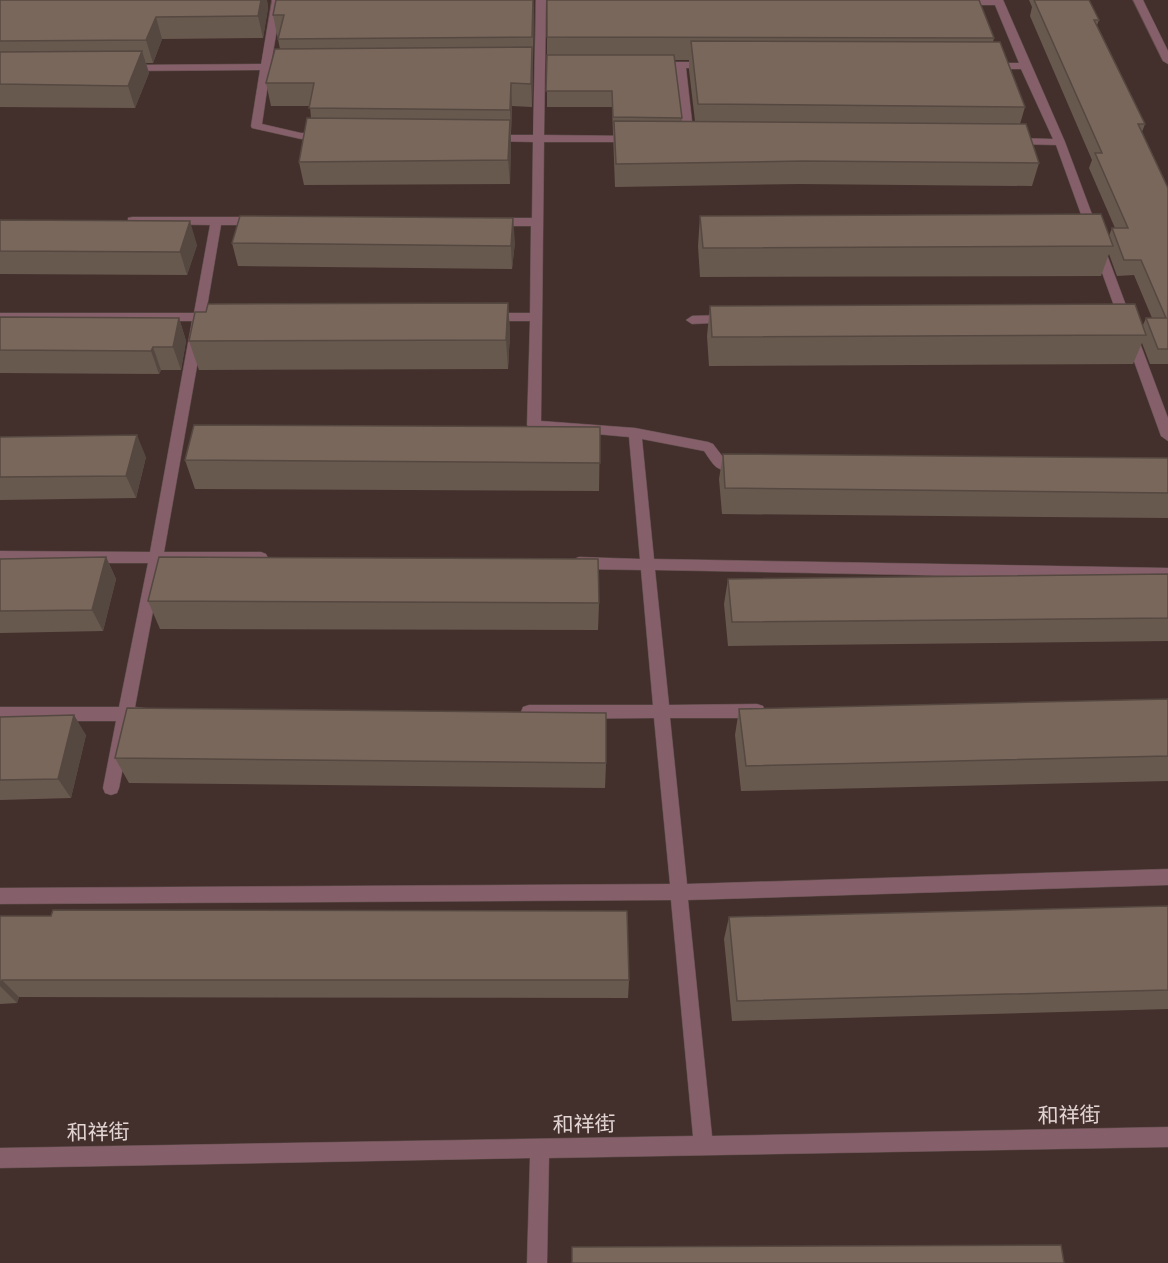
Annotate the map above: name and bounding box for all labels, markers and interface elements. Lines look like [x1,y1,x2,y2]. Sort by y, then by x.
street label: 和祥街 [1037,1102,1101,1128]
street label: 和祥街 [552,1111,616,1137]
street label: 和祥街 [66,1119,130,1145]

